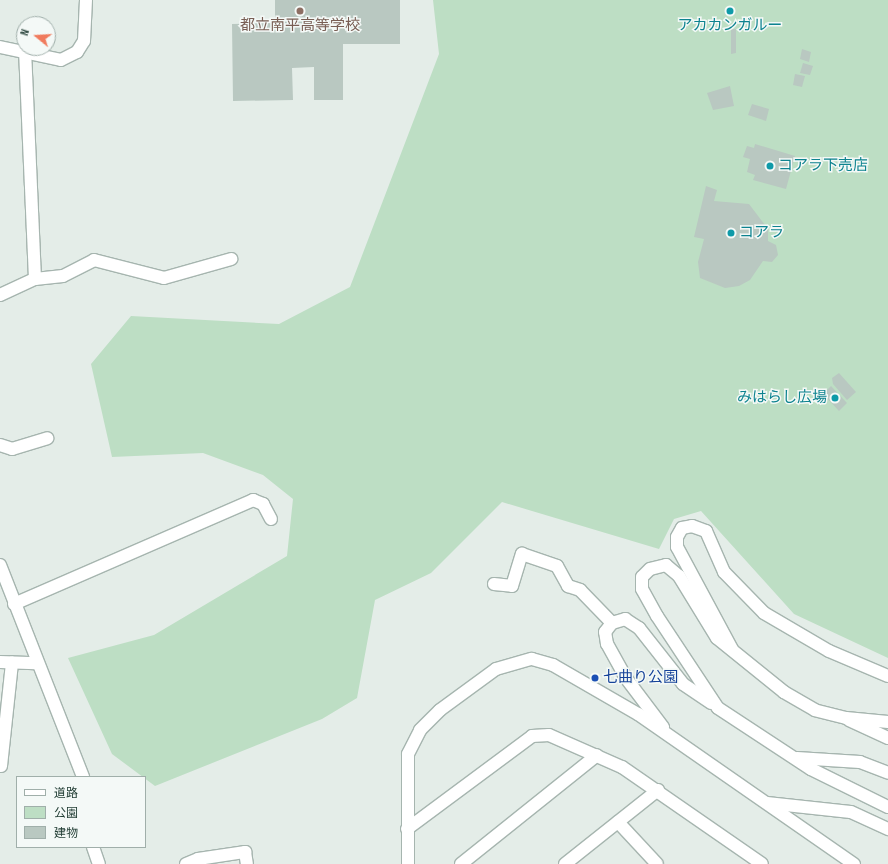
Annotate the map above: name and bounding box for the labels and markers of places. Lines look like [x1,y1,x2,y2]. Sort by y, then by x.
marker: 都立南平高等学校 [295,6,305,16]
marker: アカカンガルー [725,6,735,16]
place label: 都立南平高等学校 [240,17,360,35]
place label: アカカンガルー [678,17,782,35]
place label: コアラ下売店 [778,157,868,175]
marker: コアラ下売店 [765,161,775,171]
place label: コアラ [739,224,784,242]
marker: コアラ [726,228,736,238]
place label: みはらし広場 [737,389,827,407]
marker: みはらし広場 [830,393,840,403]
place label: 七曲り公園 [603,669,678,687]
marker: 七曲り公園 [590,673,600,683]

